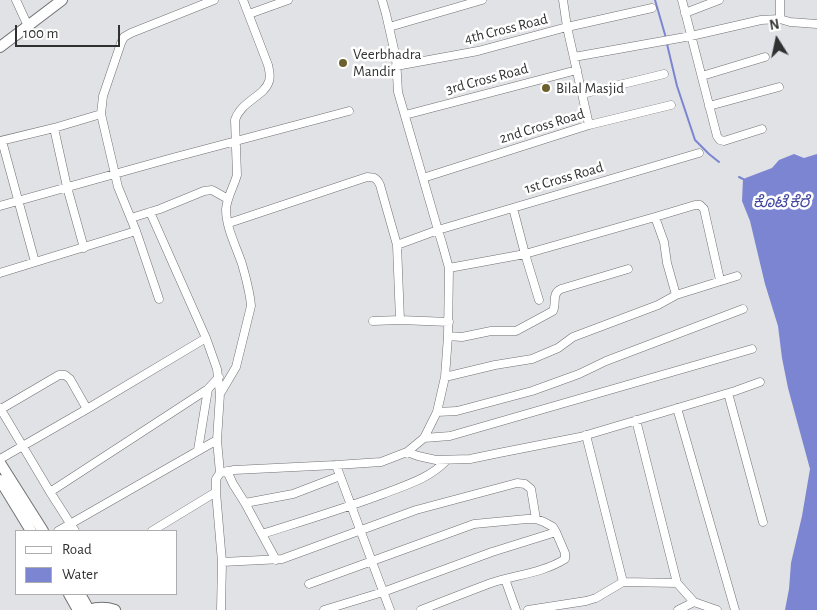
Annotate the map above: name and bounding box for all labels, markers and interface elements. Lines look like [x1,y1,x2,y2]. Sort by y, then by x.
street label: 4th Cross Road [462,10,550,48]
scale bar [18,15,122,47]
north arrow [752,15,802,65]
text: N [768,17,780,33]
text: 100 m [23,26,58,41]
place label: Veerbhadra Mandir [353,45,421,80]
marker: Veerbhadra Mandir [337,57,349,69]
street label: 3rd Cross Road [444,59,530,99]
place label: Bilal Masjid [556,79,624,97]
marker: Bilal Masjid [540,82,552,94]
street label: 2nd Cross Road [497,105,587,147]
street label: 1st Cross Road [523,158,605,198]
water label: ಕೊಟೆ ಕೆರೆ [753,192,809,212]
legend [15,530,178,595]
text: Road [62,542,92,557]
text: Water [62,567,98,582]

